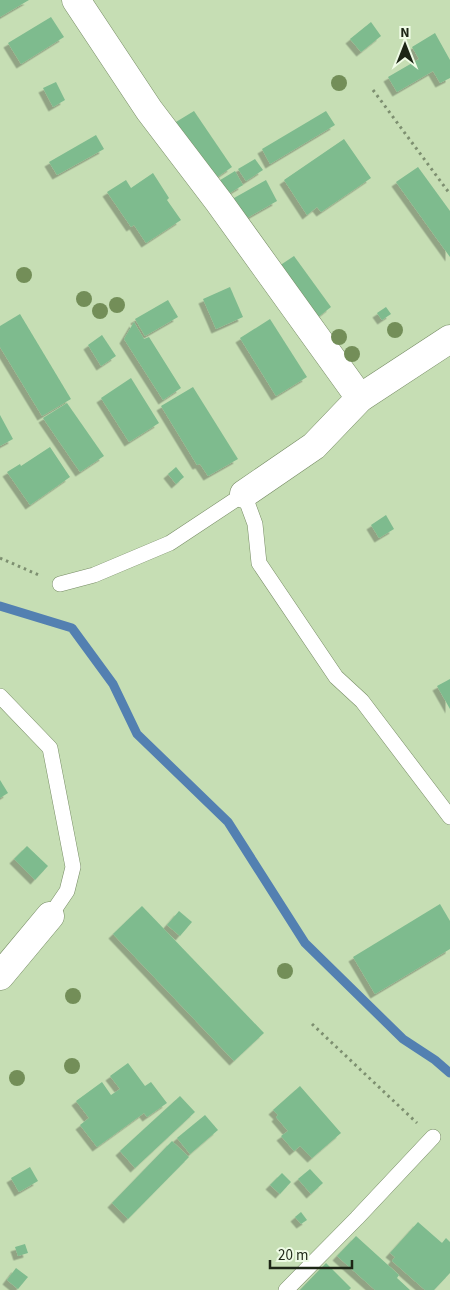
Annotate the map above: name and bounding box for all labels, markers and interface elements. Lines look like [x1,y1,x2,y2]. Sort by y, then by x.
north arrow [380,20,430,70]
text: N [400,23,410,43]
scale bar [270,1238,352,1270]
text: 20 m [278,1245,308,1266]

